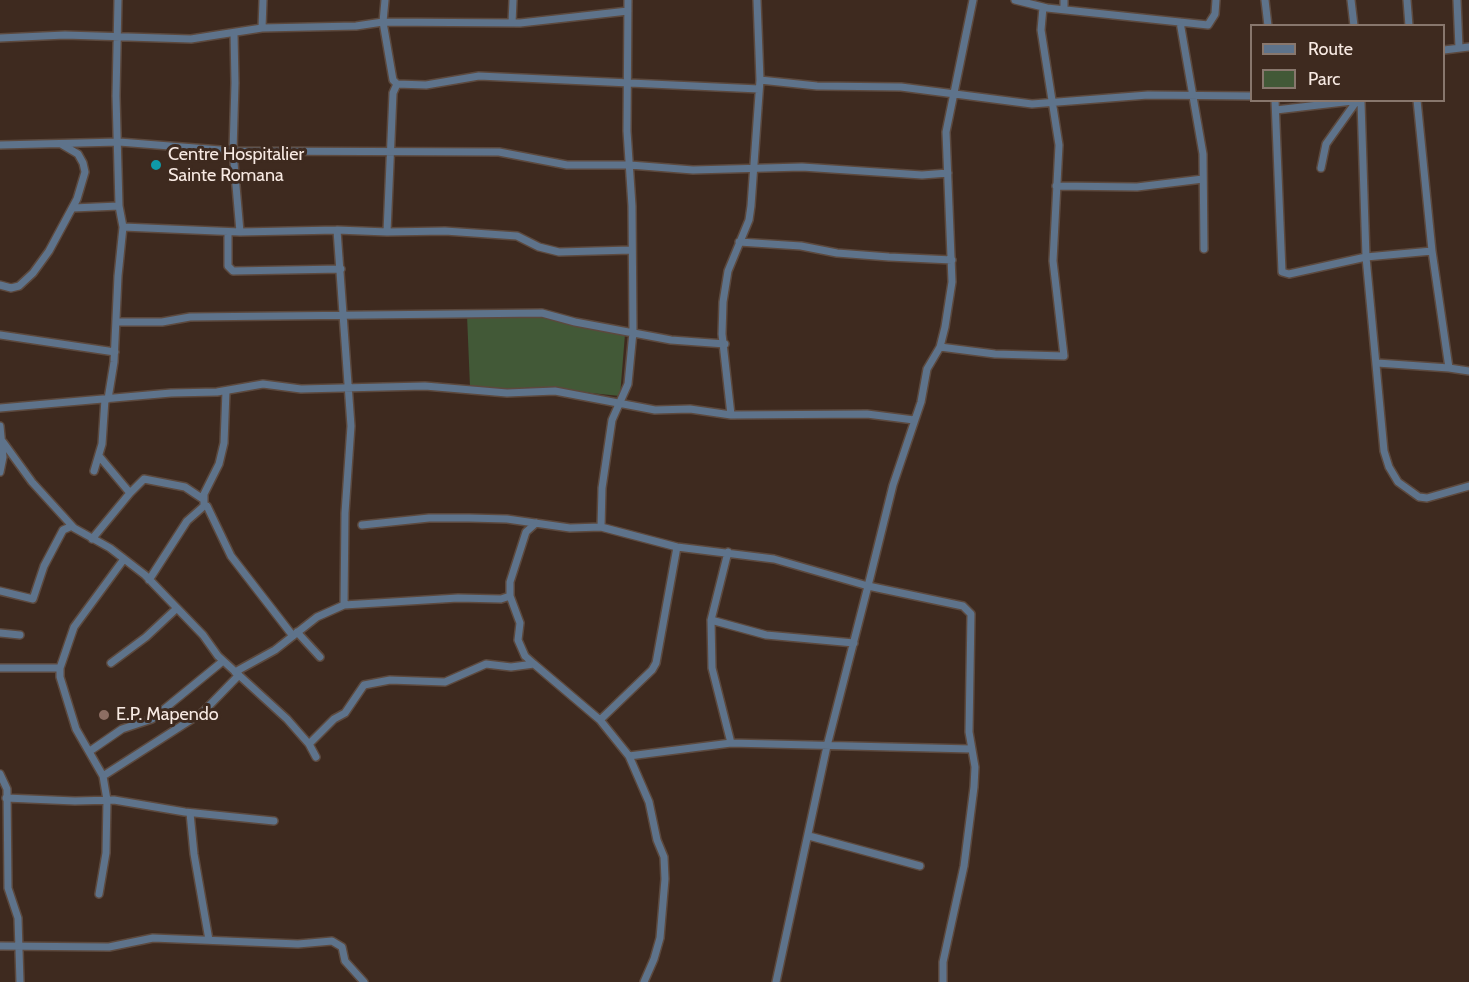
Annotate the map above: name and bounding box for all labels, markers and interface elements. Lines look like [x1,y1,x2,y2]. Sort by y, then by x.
legend [1250,24,1445,102]
text: Route [1308,38,1353,60]
text: Parc [1308,68,1340,90]
place label: Centre Hospitalier Sainte Romana [168,144,304,186]
marker: Centre Hospitalier Sainte Romana [149,158,163,172]
place label: E.P. Mapendo [116,704,219,726]
marker: E.P. Mapendo [97,708,111,722]

